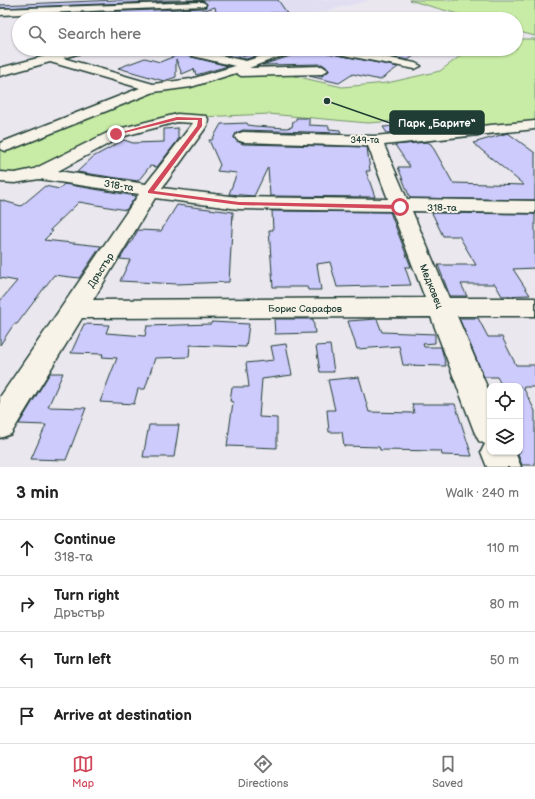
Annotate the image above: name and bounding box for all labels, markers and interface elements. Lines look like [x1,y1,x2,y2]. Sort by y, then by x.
search box [12,12,523,56]
icon: search [26,23,48,45]
text: Search here [58,25,141,44]
callout: Парк „Барите“ [390,111,484,134]
text: Парк „Барите“ [398,117,476,130]
route end [107,125,125,143]
street label: 349-та [351,135,380,146]
street label: 318-та [103,178,135,194]
route start [391,198,409,216]
street label: 318-та [427,202,457,214]
street label: Дръстър [85,251,117,290]
street label: Медковец [417,262,445,311]
street label: Борис Сарафов [268,303,343,315]
map controls [487,383,523,455]
button: locate [487,383,523,419]
button: layers [487,419,523,455]
text: 3 min [16,483,59,503]
text: Walk · 240 m [445,485,519,501]
text: Continue [54,530,116,549]
icon: ahead [16,537,38,559]
text: 110 m [487,540,519,556]
text: 318-та [54,549,93,565]
text: Turn right [54,586,119,605]
icon: right [16,593,38,615]
text: 80 m [490,596,519,612]
text: Дръстър [54,605,105,621]
icon: left [16,649,38,671]
text: Turn left [54,650,111,669]
text: 50 m [490,652,519,668]
icon: arrive [16,705,38,727]
text: Arrive at destination [54,706,192,725]
tab: Map [72,753,94,790]
tab: Directions [238,753,288,790]
tab: Saved [432,753,463,790]

